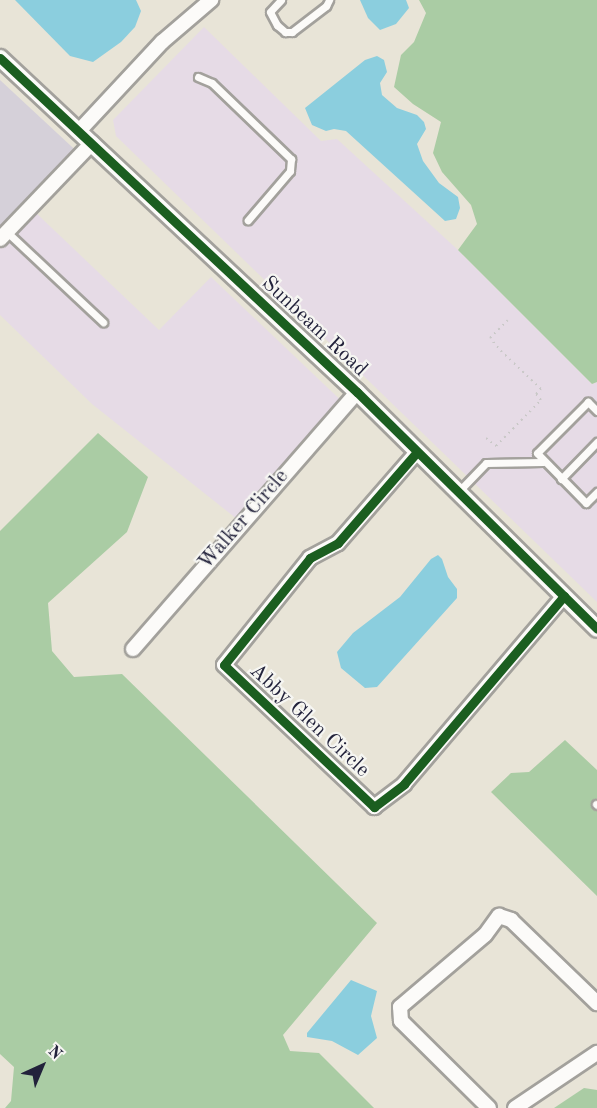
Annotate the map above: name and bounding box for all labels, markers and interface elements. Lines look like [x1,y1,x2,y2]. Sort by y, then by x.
street label: Sunbeam Road [256,272,372,382]
street label: Walker Circle [194,465,294,575]
street label: Abby Glen Circle [244,659,374,783]
north arrow [12,1036,72,1096]
text: N [45,1043,64,1063]

